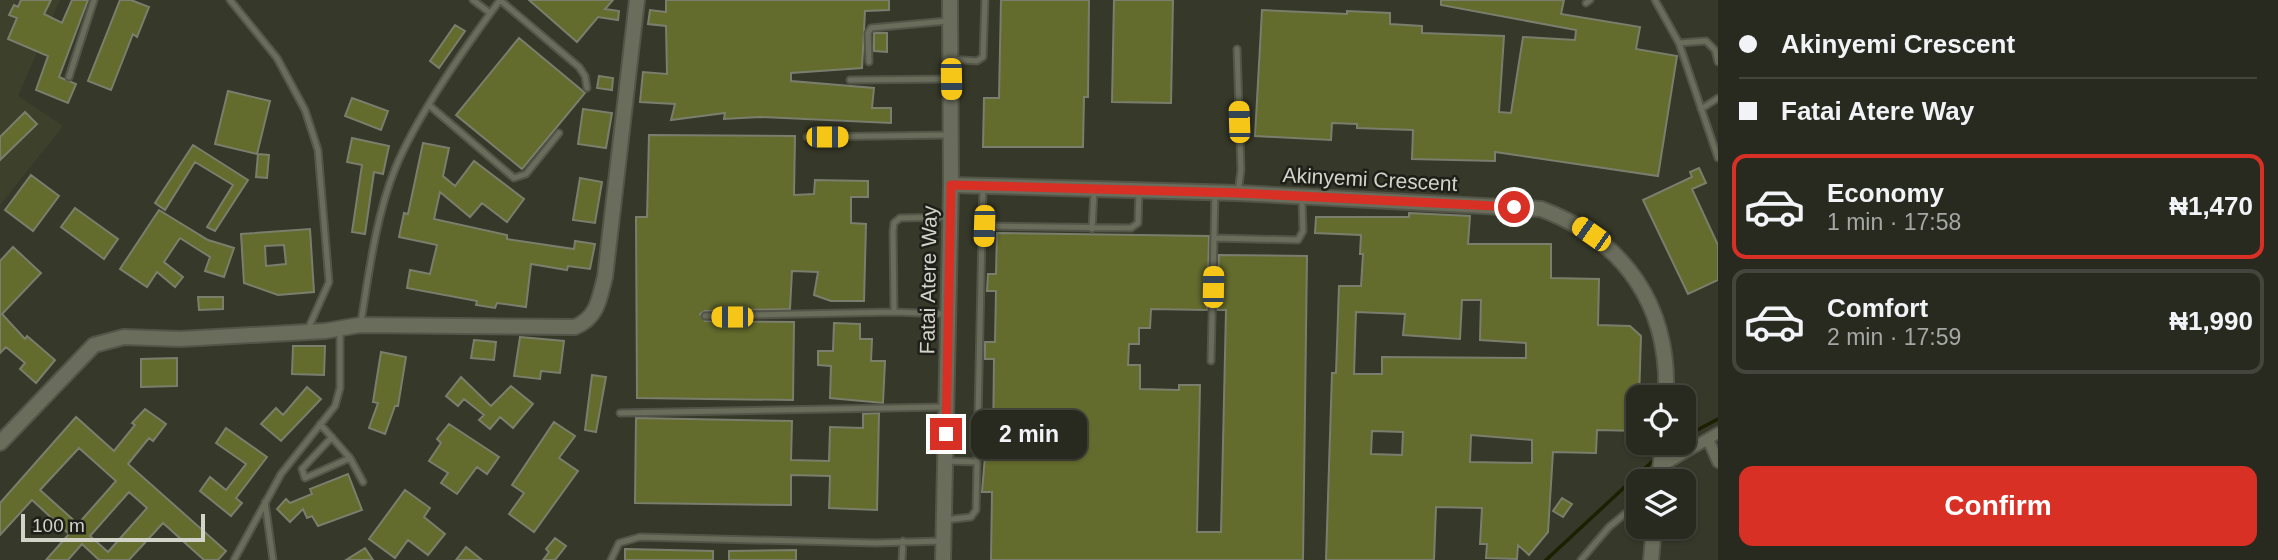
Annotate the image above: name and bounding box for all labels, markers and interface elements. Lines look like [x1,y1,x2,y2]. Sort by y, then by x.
text: Akinyemi Crescent [1781,29,2015,59]
car [941,58,962,100]
text: Fatai Atere Way [1781,96,1974,126]
car [1228,101,1251,143]
car [807,127,849,148]
street label: Akinyemi Crescent [1282,163,1458,195]
icon: car [1743,175,1806,238]
text: Economy [1827,178,1944,208]
route start [1498,191,1530,223]
text: ₦1,470 [2169,191,2253,221]
street label: Fatai Atere Way [915,205,941,355]
car [973,205,996,247]
text: 1 min · 17:58 [1827,209,1961,235]
car [1568,213,1615,255]
car [1203,266,1224,308]
icon: car [1743,290,1806,353]
text: Comfort [1827,293,1928,323]
text: ₦1,990 [2169,306,2253,336]
car [712,307,754,328]
text: 2 min · 17:59 [1827,324,1961,350]
map controls [1626,385,1696,539]
button: locate [1626,385,1696,455]
callout: 2 min [970,410,1086,458]
route end [930,418,962,450]
text: 2 min [999,421,1059,447]
button: Confirm [1739,466,2257,546]
button: layers [1626,469,1696,539]
scale bar [21,511,205,543]
text: 100 m [32,515,85,536]

